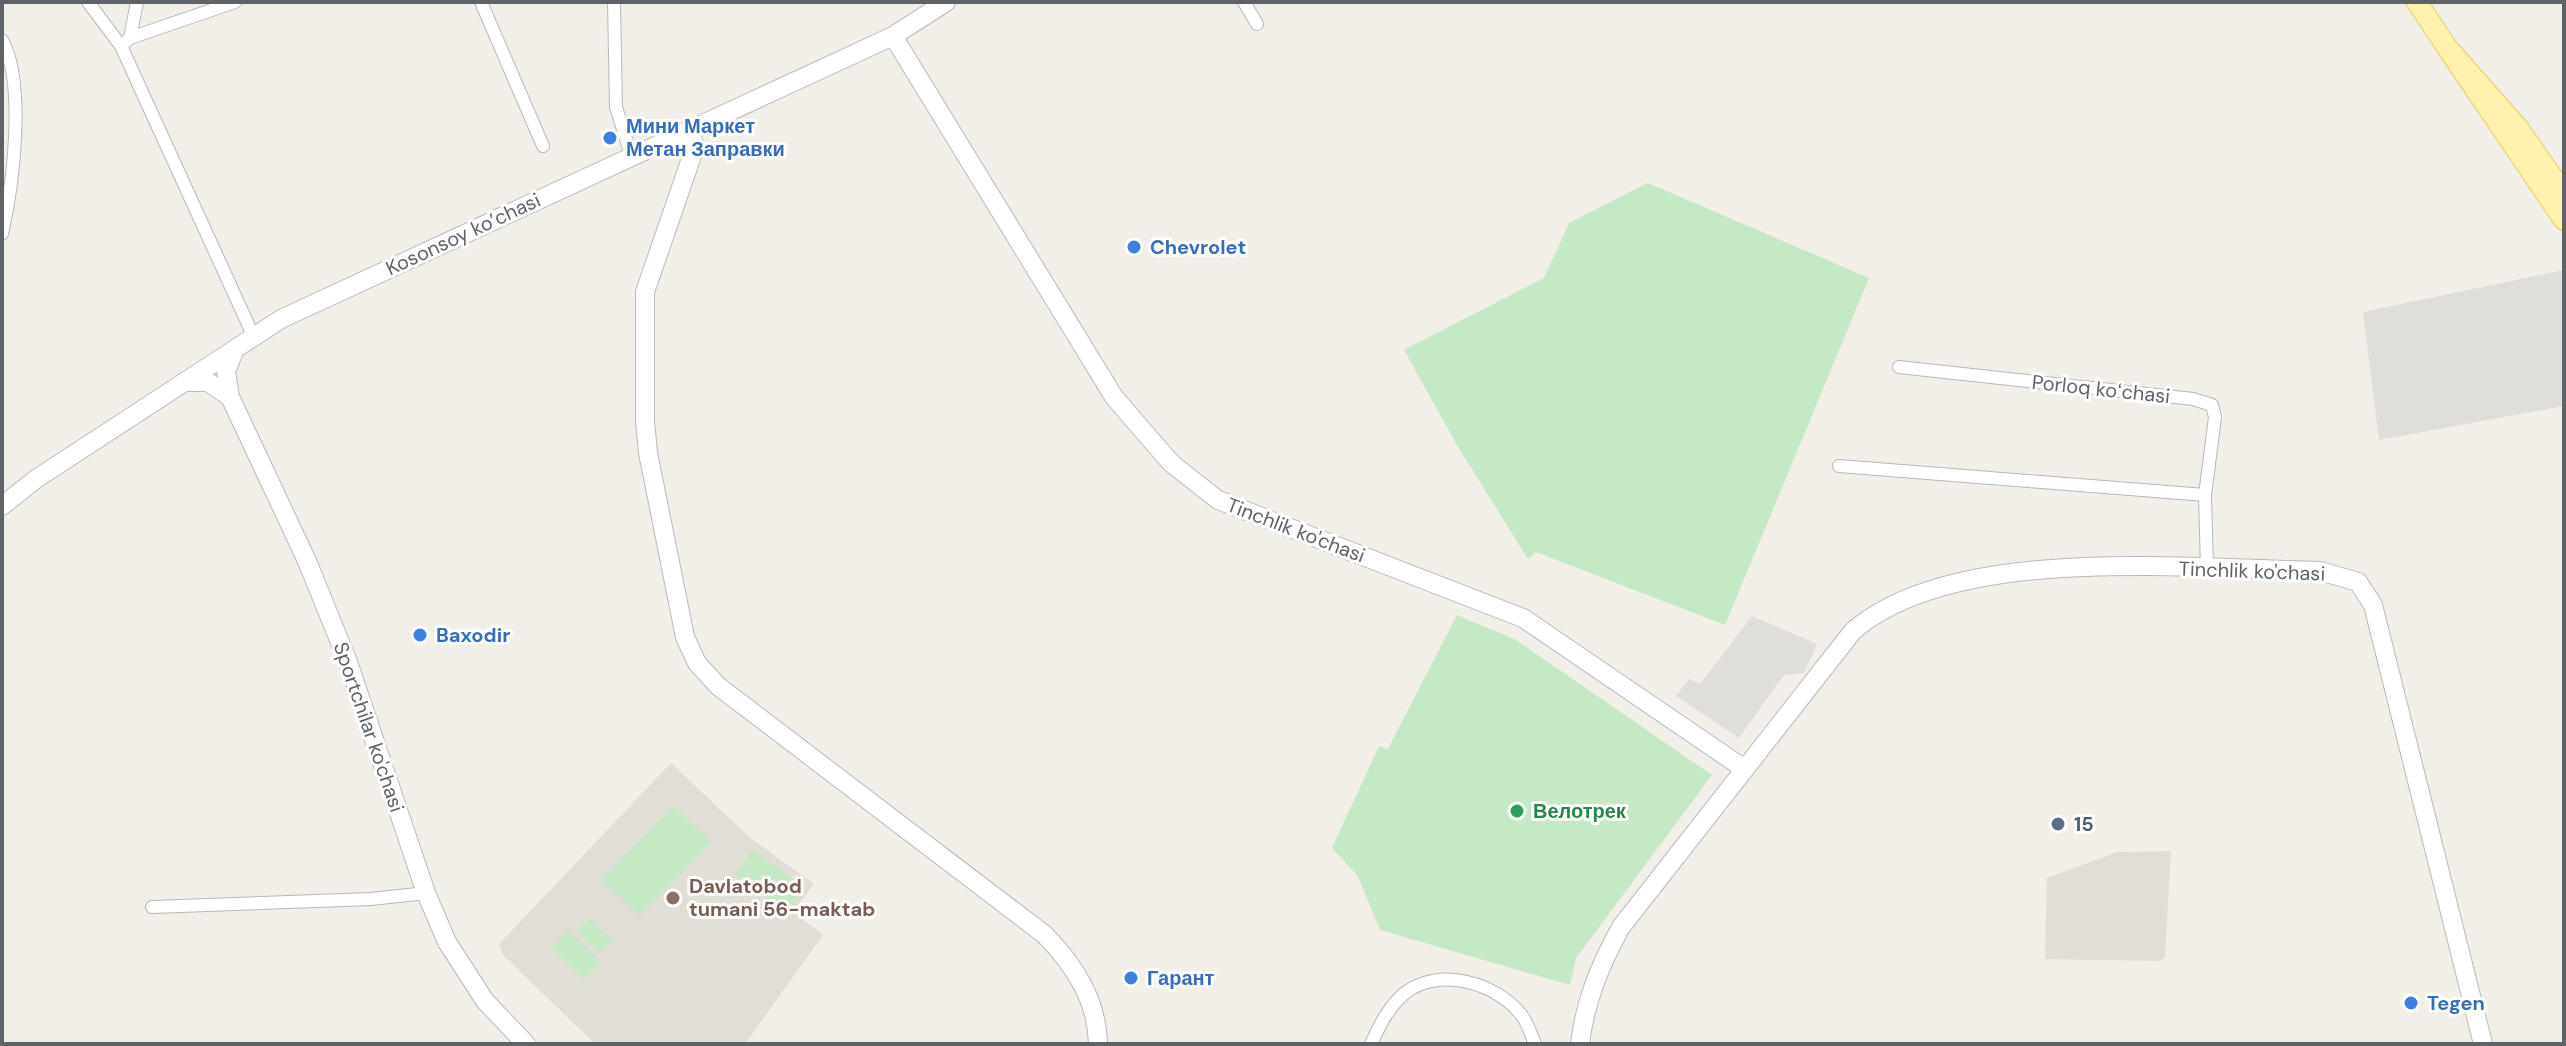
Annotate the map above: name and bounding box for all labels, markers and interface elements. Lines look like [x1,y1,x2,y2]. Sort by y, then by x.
place label: Мини Маркет Метан Заправки [626,113,785,162]
marker: Мини Маркет Метан Заправки [601,129,619,147]
street label: Kosonsoy ko’chasi [381,187,545,281]
place label: Chevrolet [1150,234,1246,260]
marker: Chevrolet [1125,238,1143,256]
street label: Porloq koʻchasi [2031,369,2171,409]
street label: Tinchlik ko'chasi [1223,492,1369,568]
street label: Tinchlik ko'chasi [2178,555,2326,587]
place label: Baxodir [436,622,510,648]
marker: Baxodir [411,626,429,644]
street label: Sportchilar ko'chasi [328,639,410,815]
place label: Велотрек [1533,798,1627,824]
marker: Велотрек [1508,802,1526,820]
place label: 15 [2074,811,2094,837]
marker: 15 [2049,815,2067,833]
place label: Davlatobod tumani 56-maktab [689,873,875,922]
marker: Davlatobod tumani 56-maktab [664,889,682,907]
place label: Гарант [1147,965,1215,991]
marker: Гарант [1122,969,1140,987]
place label: Tegen [2427,990,2485,1016]
marker: Tegen [2402,994,2420,1012]

